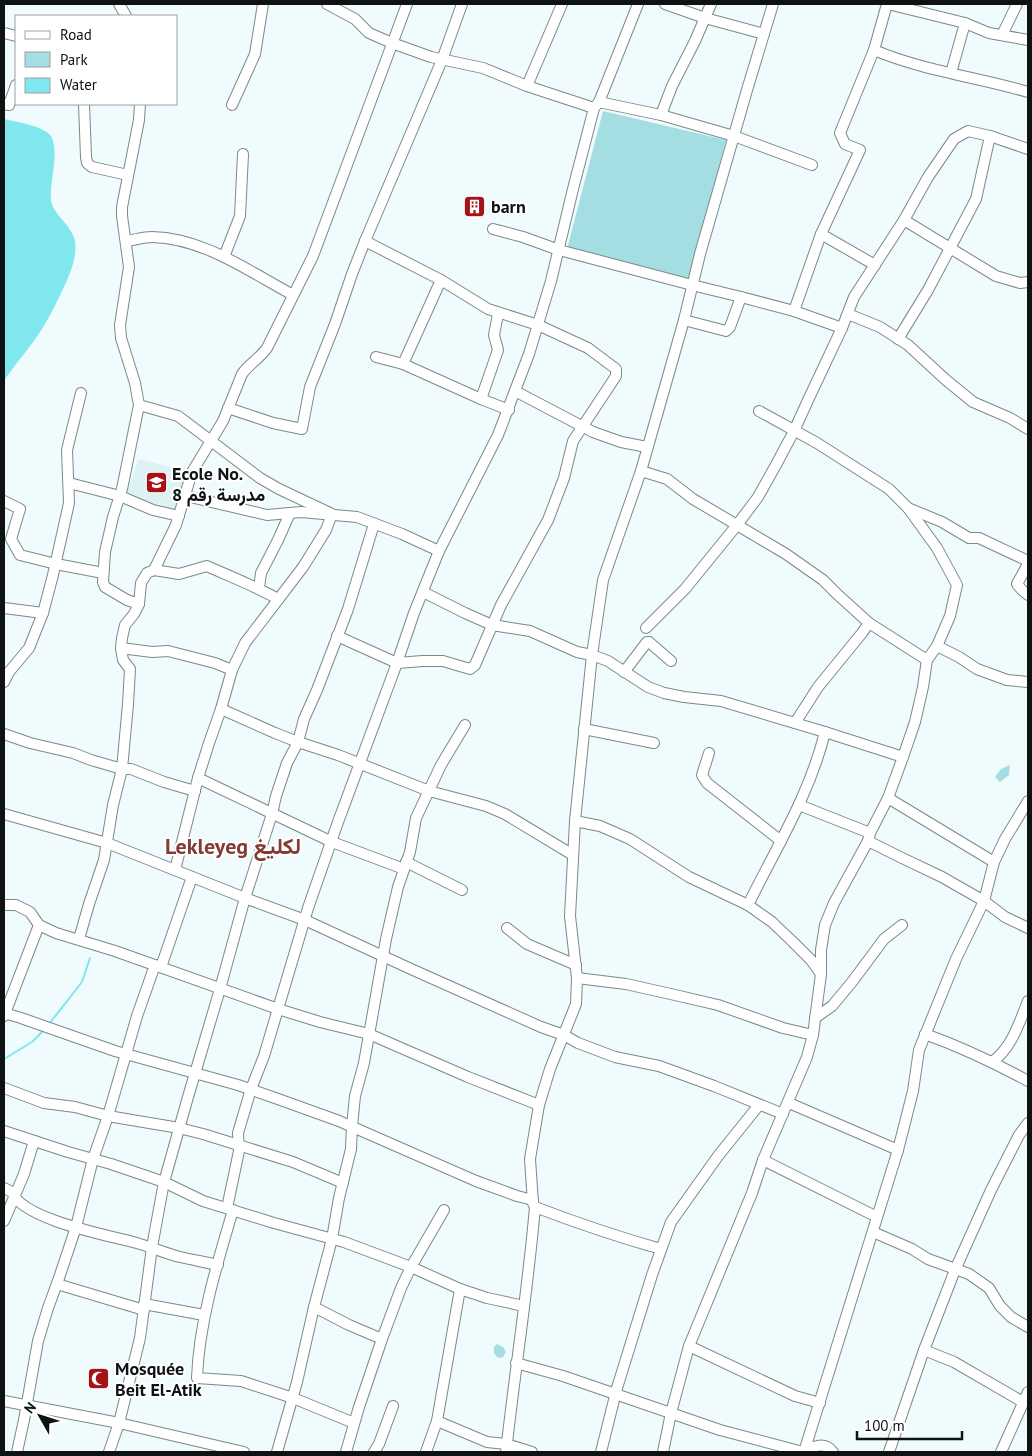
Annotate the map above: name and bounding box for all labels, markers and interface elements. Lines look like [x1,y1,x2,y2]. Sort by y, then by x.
legend [15,15,178,105]
text: Road [60,25,92,44]
text: Park [60,50,88,69]
text: Water [60,75,97,94]
building icon: barn [463,194,487,218]
place label: barn [491,195,526,218]
place label: Ecole No. 8 مدرسة رقم [172,462,265,507]
school or university icon: Ecole No. 8 مدرسة رقم [144,471,168,495]
district label: Lekleyeg لكليغ [165,832,301,861]
place label: Mosquée Beit El-Atik [115,1357,202,1401]
mosque icon: Mosquée Beit El-Atik [87,1366,111,1390]
north arrow [15,1391,65,1441]
text: N [20,1399,40,1417]
scale bar [857,1408,962,1440]
text: 100 m [864,1416,905,1435]

